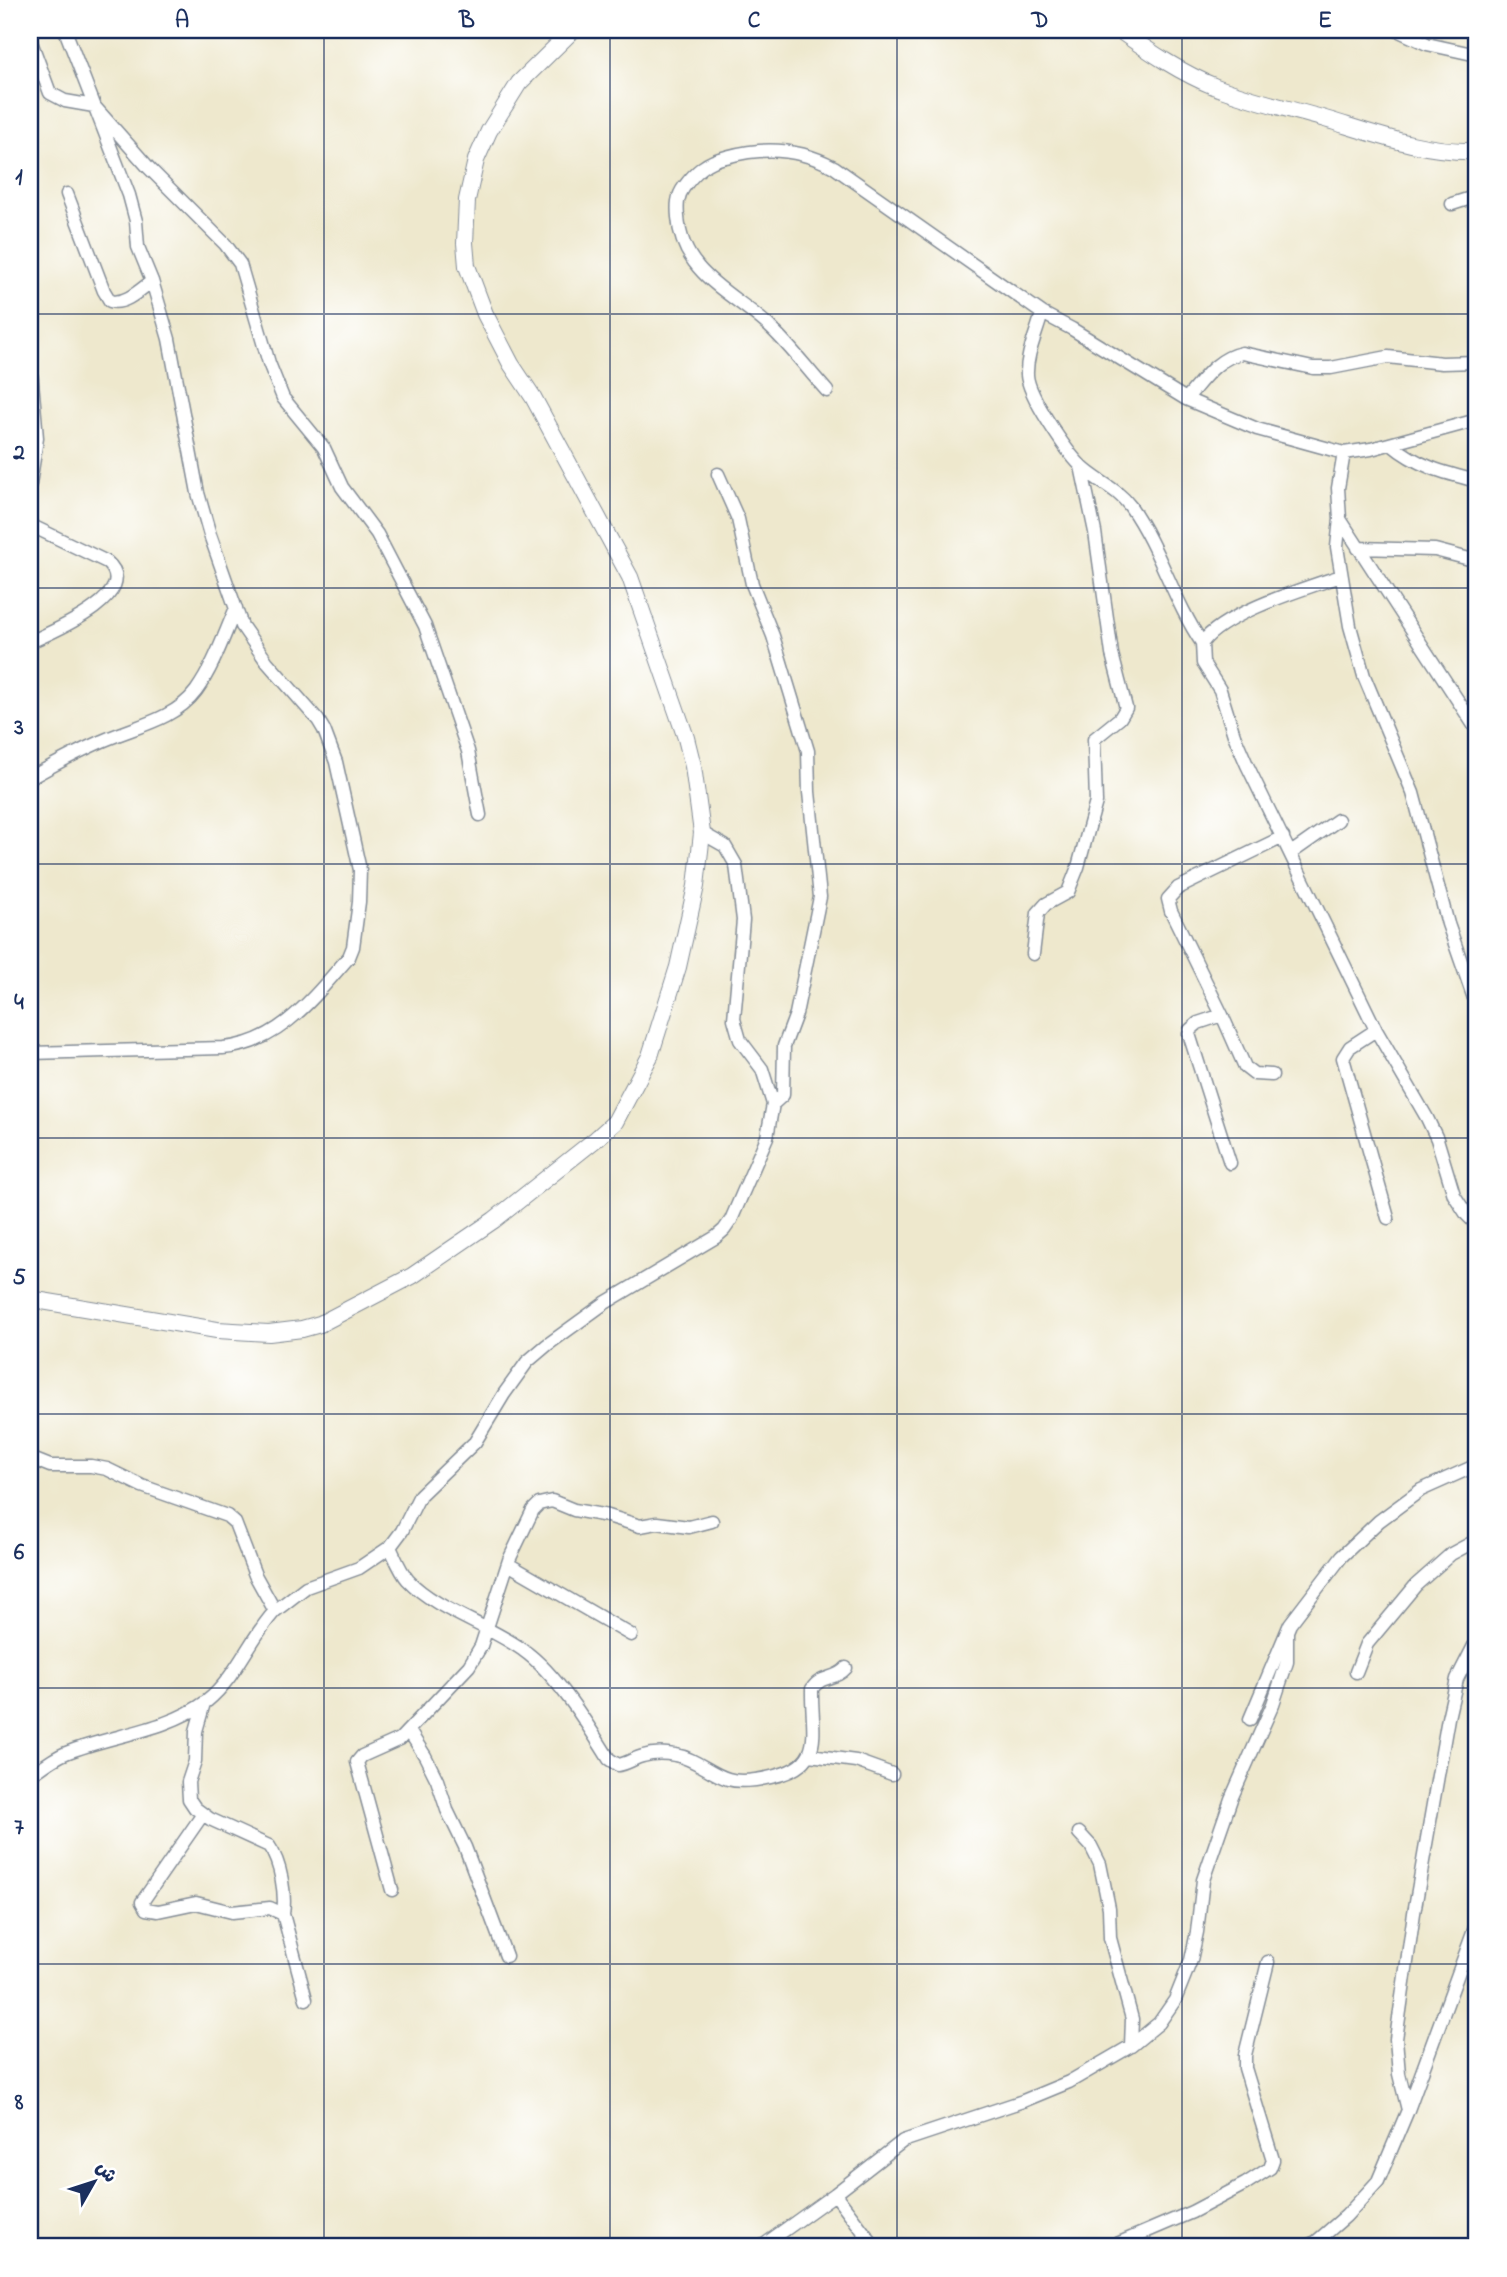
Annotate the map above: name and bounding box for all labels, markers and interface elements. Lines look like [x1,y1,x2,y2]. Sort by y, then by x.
text: A [175,5,189,38]
text: B [458,5,475,38]
text: C [748,5,761,38]
text: D [1031,5,1048,38]
text: E [1318,5,1332,38]
text: 1 [15,162,23,195]
text: 2 [12,437,25,470]
text: 3 [13,712,24,745]
text: 4 [14,987,24,1020]
text: 5 [12,1262,26,1295]
text: 6 [14,1537,25,1570]
text: 7 [14,1812,24,1845]
text: 8 [14,2087,24,2120]
north arrow [60,2148,130,2218]
text: ش [88,2156,122,2190]

